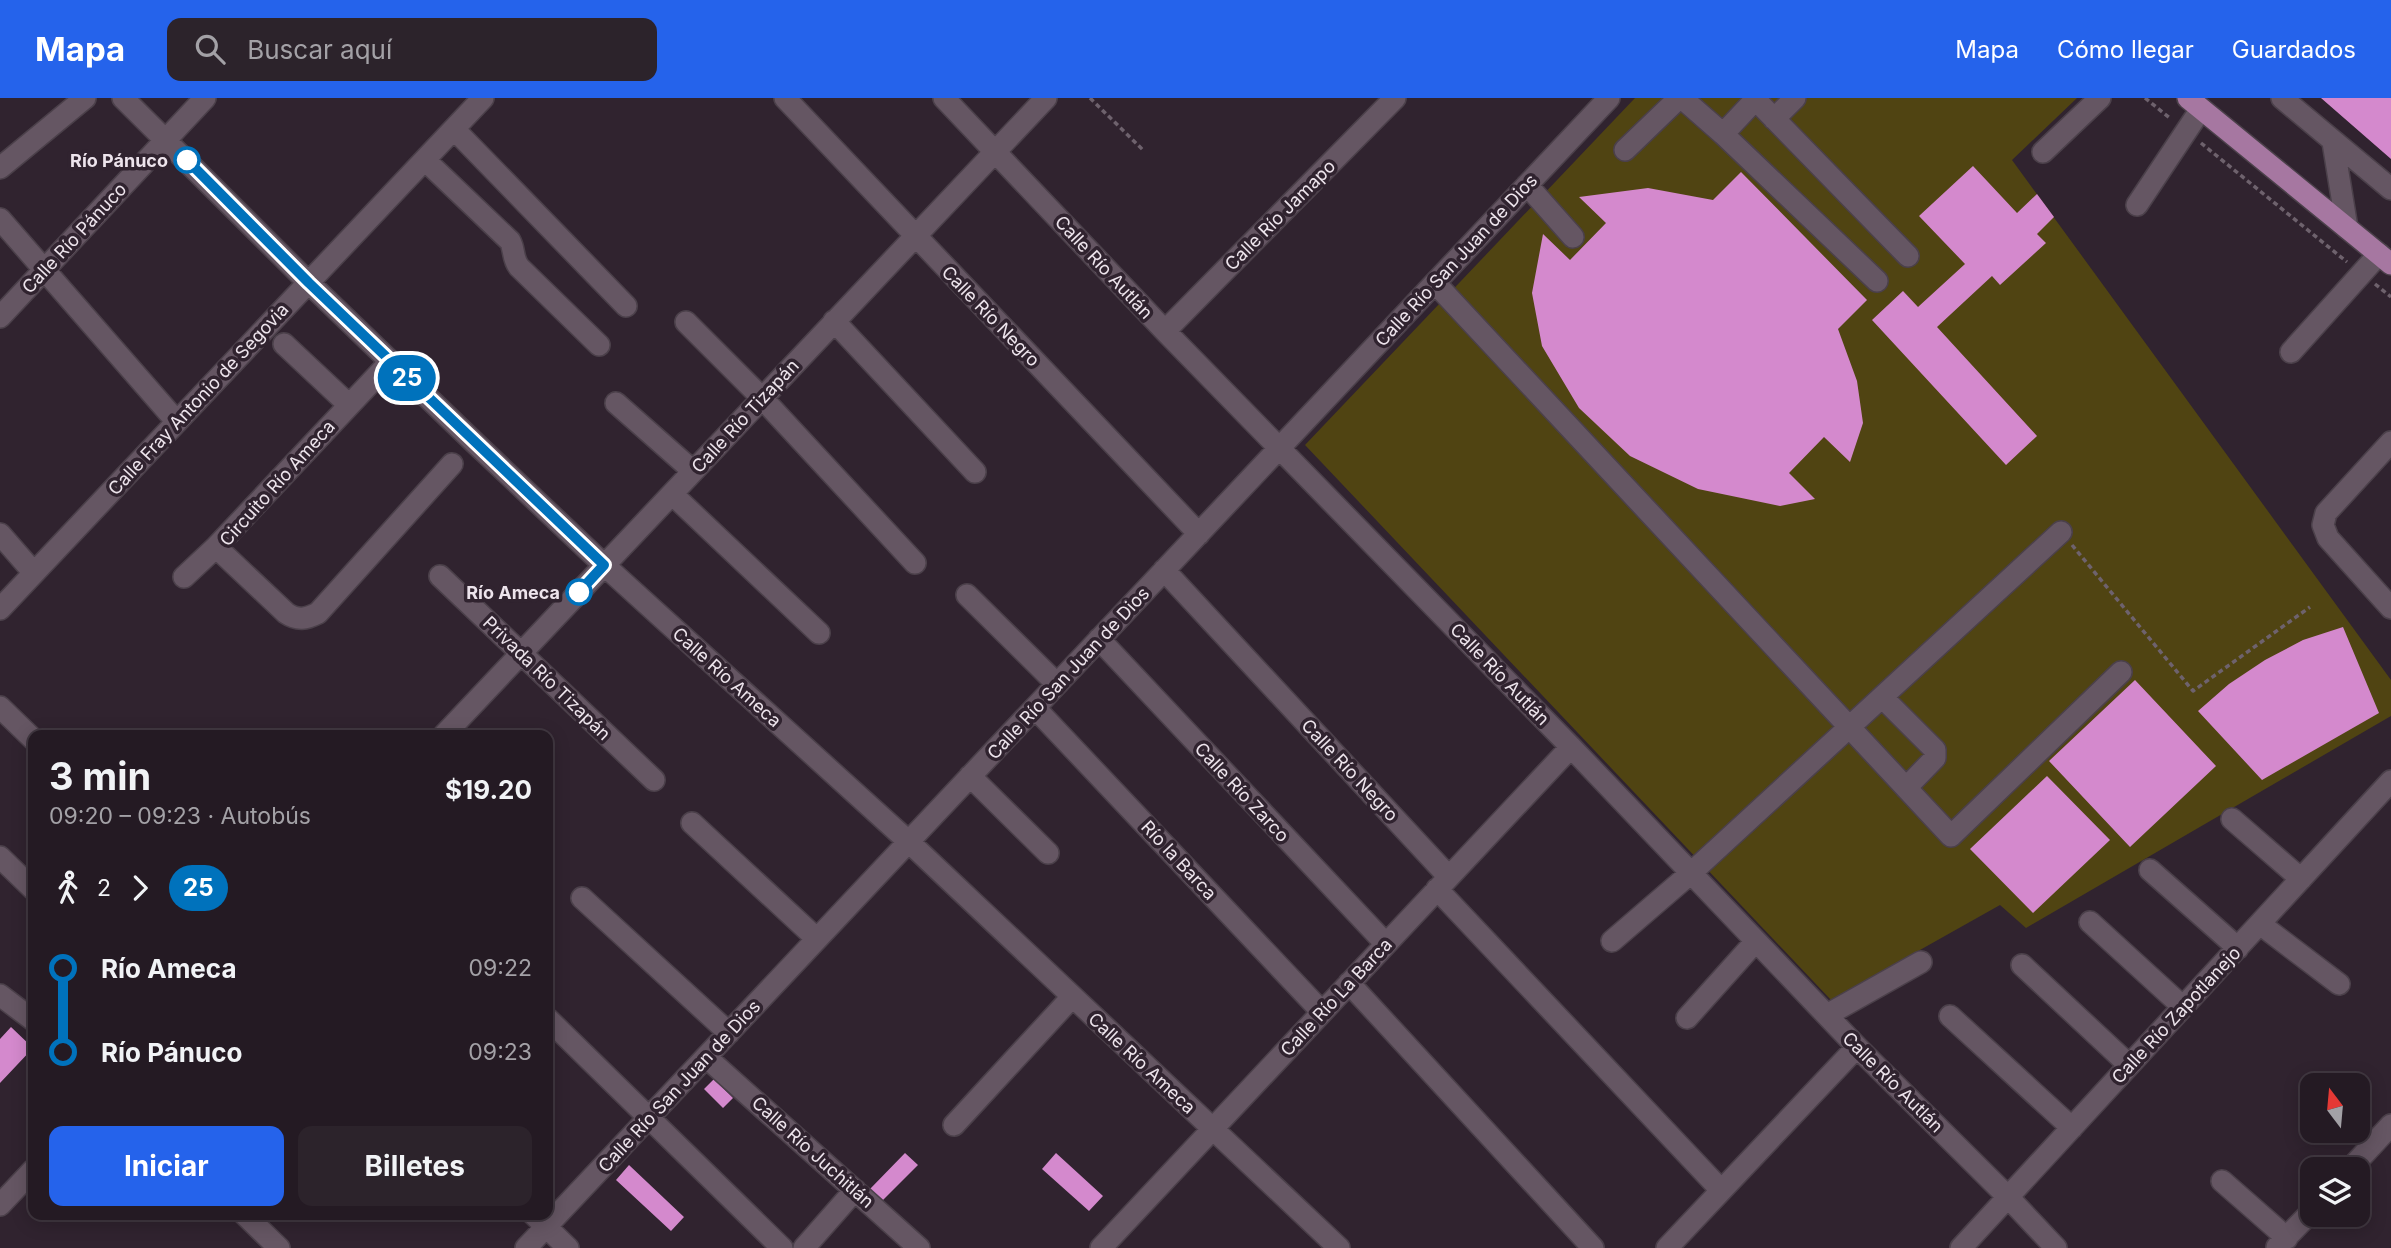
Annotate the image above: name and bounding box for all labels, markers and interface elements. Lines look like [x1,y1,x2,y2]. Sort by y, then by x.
search box [167,18,657,81]
text: Mapa [35,29,125,69]
icon: search [191,30,229,68]
text: Buscar aquí [247,34,392,65]
text: Mapa [1955,35,2019,64]
text: Cómo llegar [2057,35,2194,64]
text: Guardados [2232,35,2356,64]
marker: Río Pánuco [174,147,200,173]
place label: Río Pánuco [70,150,168,171]
street label: Calle Río Jamapo [1220,155,1340,275]
street label: Calle Río San Juan de Dios [1371,170,1541,350]
street label: Calle Río Pánuco [17,178,131,298]
street label: Calle Río Autlán [1051,211,1157,323]
street label: Calle Río Negro [938,261,1044,371]
street label: Calle Fray Antonio de Segovia [104,299,292,499]
line badge: 25 [376,355,438,401]
street label: Calle Río Tizapán [687,355,803,477]
text: 25 [392,363,422,392]
street label: Circuito Río Ameca [215,416,339,550]
marker: Río Ameca [566,579,592,605]
place label: Río Ameca [466,582,560,603]
street label: Calle Río San Juan de Dios [983,583,1153,763]
street label: Privada Río Tizapán [479,612,615,744]
street label: Calle Río Autlán [1446,619,1554,729]
street label: Calle Río Ameca [668,623,786,731]
street label: Calle Río Negro [1297,715,1403,825]
street label: Calle Río Zarco [1191,738,1293,846]
text: 3 min [49,753,151,799]
text: $19.20 [445,774,532,805]
text: 09:20 – 09:23 · Autobús [49,802,311,830]
street label: Río la Barca [1137,816,1221,904]
icon: walk [49,869,87,907]
icon: forward [121,869,159,907]
text: 25 [183,873,214,902]
text: 2 [97,874,111,902]
street label: Calle Río La Barca [1276,934,1396,1060]
street label: Calle Río Zapotlanejo [2107,942,2245,1088]
text: Río Ameca [101,953,237,984]
text: 09:22 [469,954,532,982]
street label: Calle Río San Juan de Dios [594,996,764,1176]
street label: Calle Río Ameca [1084,1008,1200,1118]
street label: Calle Río Autlán [1838,1027,1948,1137]
text: Río Pánuco [101,1037,242,1068]
text: 09:23 [468,1038,532,1066]
north arrow [2300,1073,2370,1143]
map controls [2300,1073,2370,1227]
street label: Calle Río Juchitlán [748,1092,878,1212]
button: Iniciar [49,1126,284,1206]
button: Billetes [298,1126,532,1206]
button: layers [2300,1157,2370,1227]

